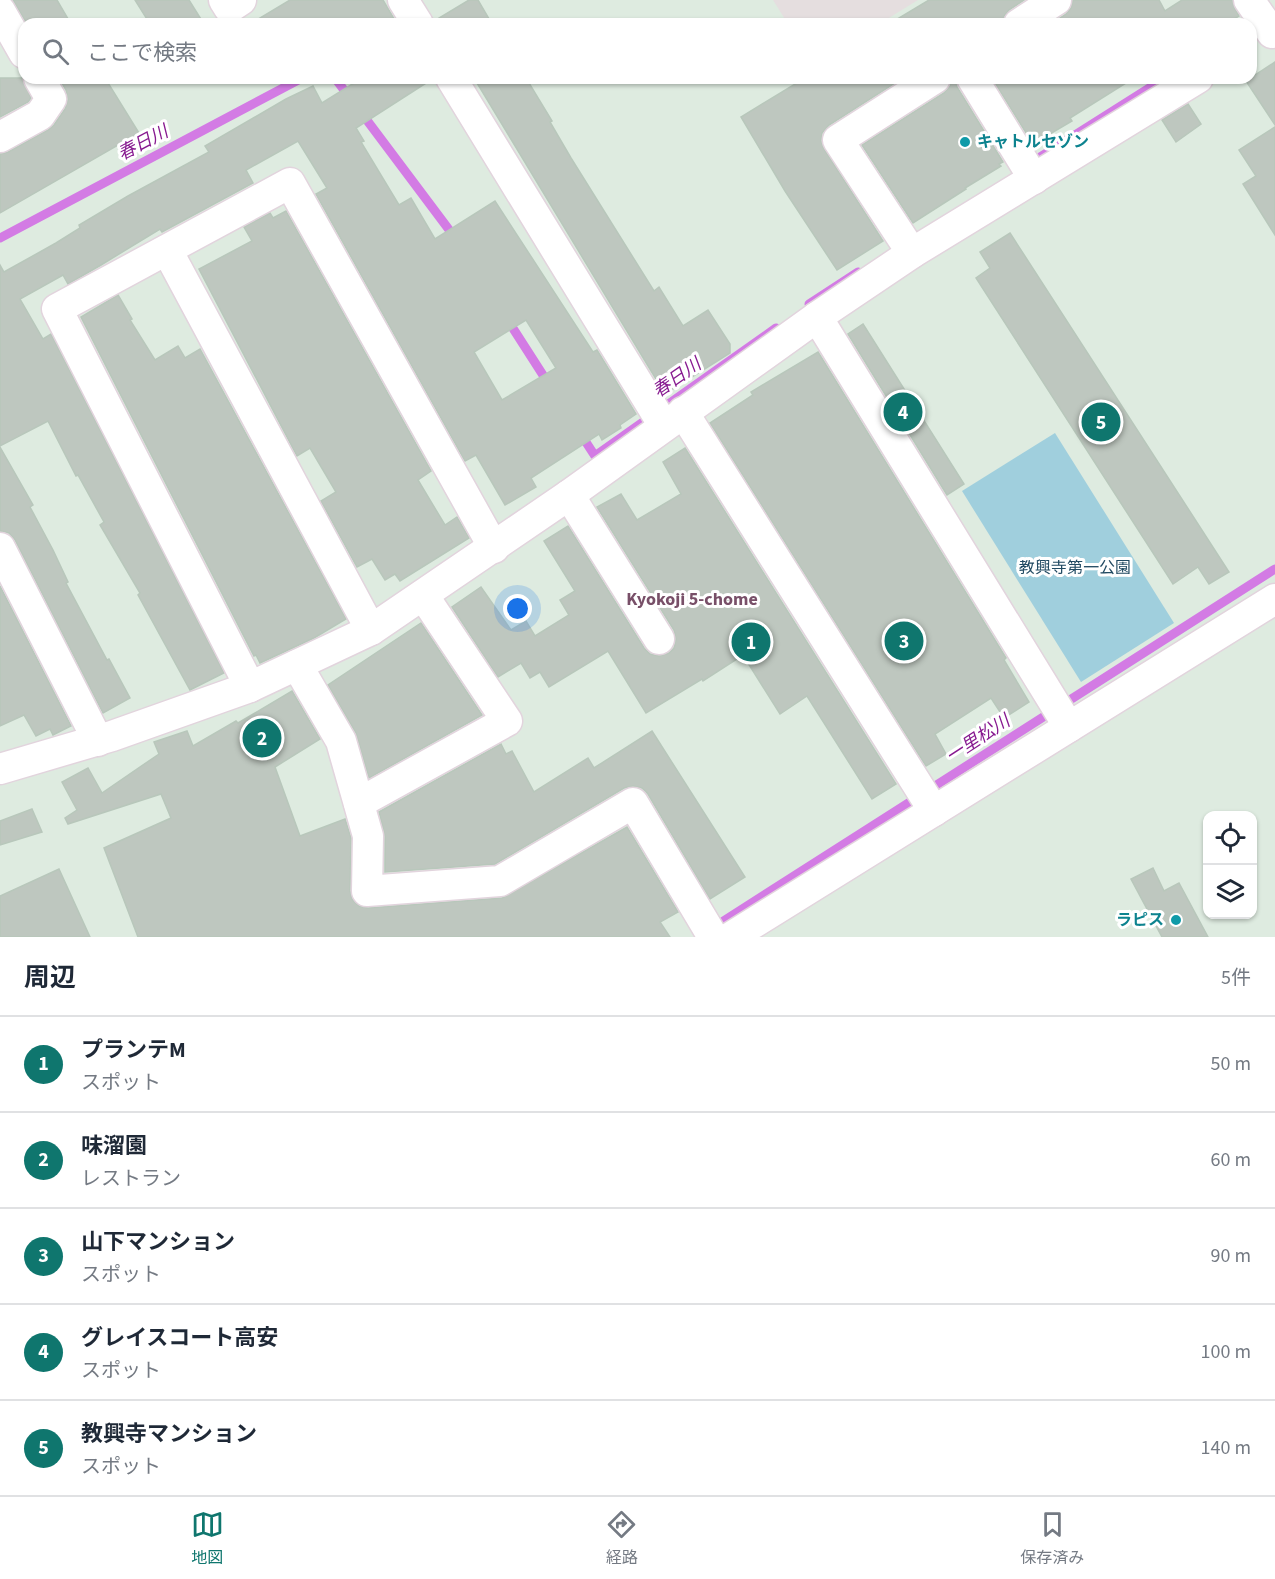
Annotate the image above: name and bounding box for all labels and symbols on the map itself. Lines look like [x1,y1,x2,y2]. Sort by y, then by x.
water label: 春日川 [113,118,174,167]
place label: キャトルセゾン [977,131,1089,153]
marker: キャトルセゾン [958,135,972,149]
water label: 春日川 [648,351,708,404]
pin: 4 [884,390,922,434]
pin: 5 [1082,400,1120,444]
park label: 教興寺第一公園 [1019,557,1131,579]
district label: Kyokoji 5-chome [626,587,758,612]
your location [503,594,532,623]
pin: 3 [884,618,924,664]
pin: 1 [732,620,771,664]
water label: 一里松川 [941,708,1017,769]
pin: 2 [242,716,282,760]
place label: ラピス [1116,909,1164,931]
marker: ラピス [1169,913,1183,927]

